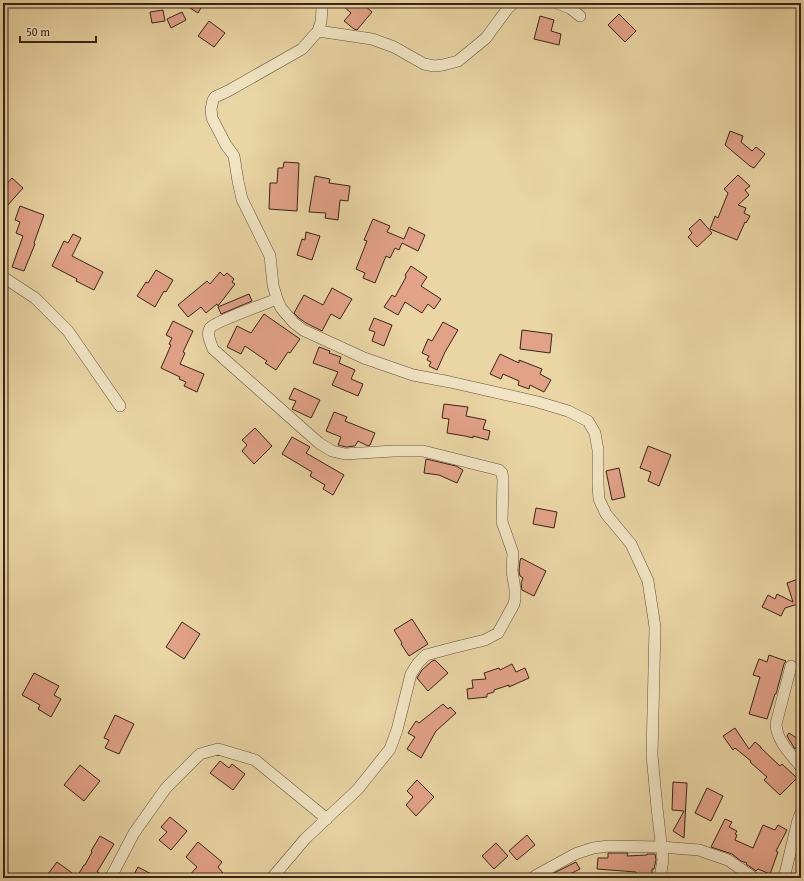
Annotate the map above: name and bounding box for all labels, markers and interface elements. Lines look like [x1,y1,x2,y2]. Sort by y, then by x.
scale bar [20,18,96,44]
text: 50 m [26,23,50,40]

